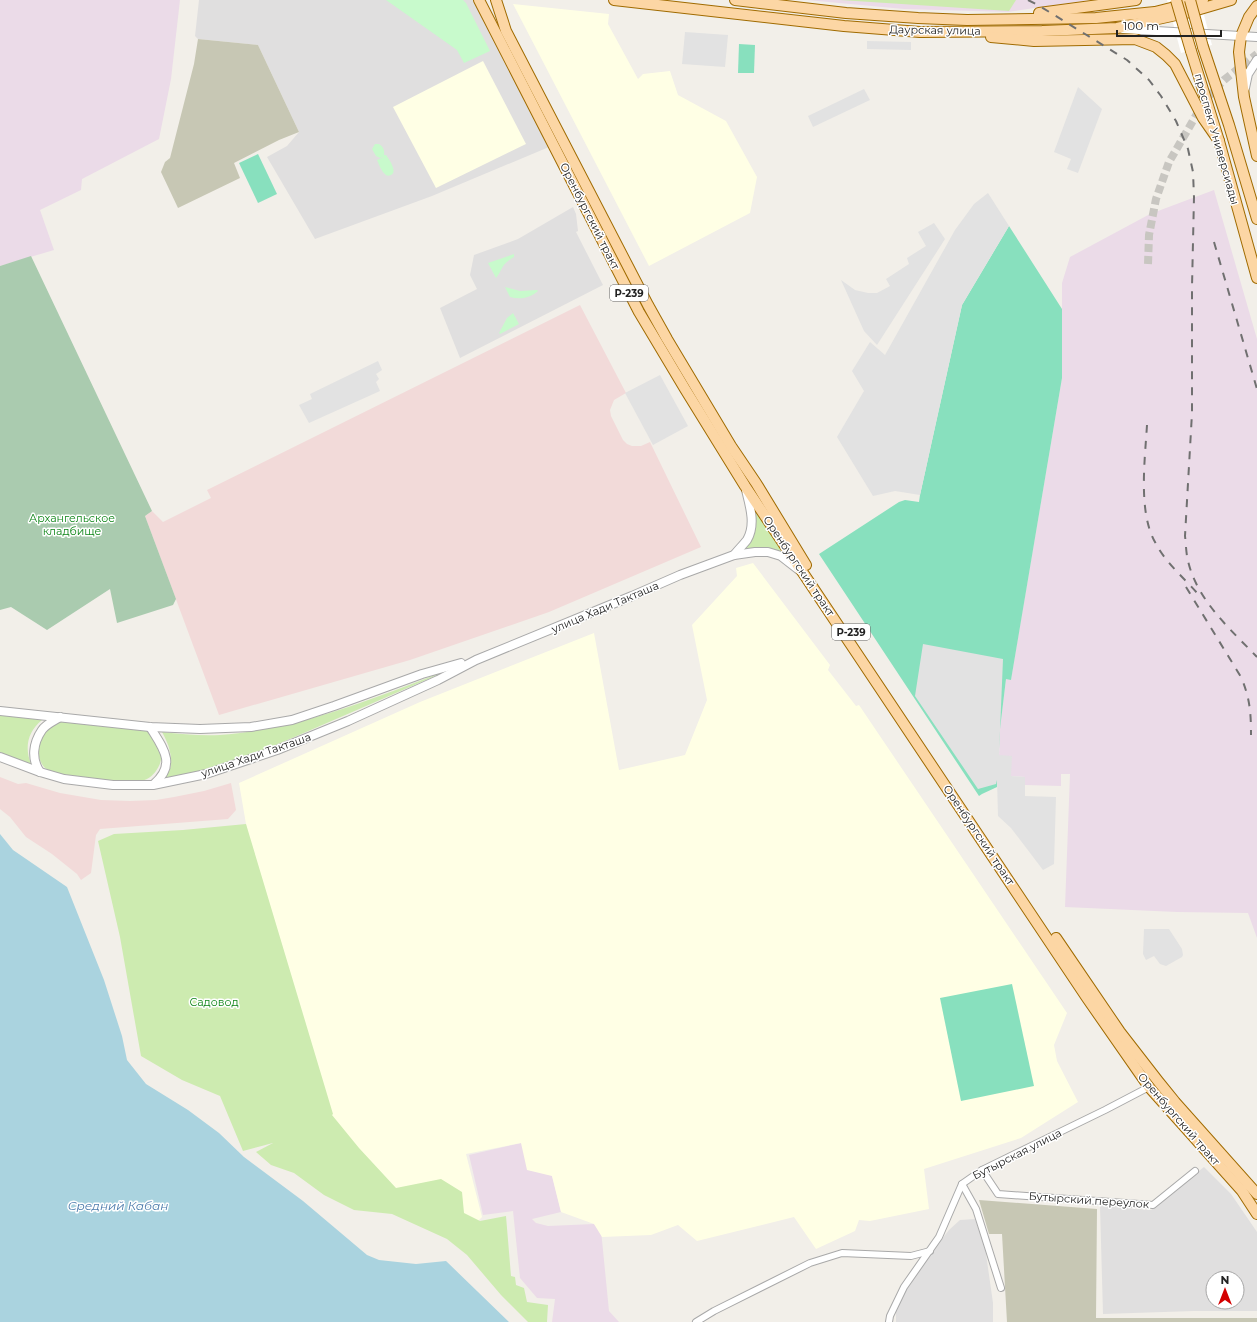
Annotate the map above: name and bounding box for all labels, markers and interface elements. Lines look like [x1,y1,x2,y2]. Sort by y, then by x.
scale bar [1117,12,1221,38]
text: 100 m [1123,18,1159,33]
street label: Даурская улица [889,22,981,38]
street label: проспект Универсиады [1192,72,1242,206]
street label: Оренбургский тракт [557,160,623,272]
road number: Р-239 [610,285,648,301]
park label: Архангельское кладбище [29,511,115,538]
street label: Оренбургский тракт [760,513,838,620]
street label: улица Хади Такташа [548,578,661,636]
road number: Р-239 [832,624,870,640]
street label: улица Хади Такташа [198,730,313,781]
street label: Оренбургский тракт [940,782,1018,889]
park label: Садовод [189,995,239,1009]
street label: Оренбургский тракт [1135,1070,1224,1169]
street label: Бутырская улица [970,1125,1064,1183]
street label: Бутырский переулок [1028,1189,1150,1211]
water label: Средний Кабан [68,1198,168,1213]
north arrow [1205,1270,1245,1310]
text: N [1221,1273,1229,1287]

